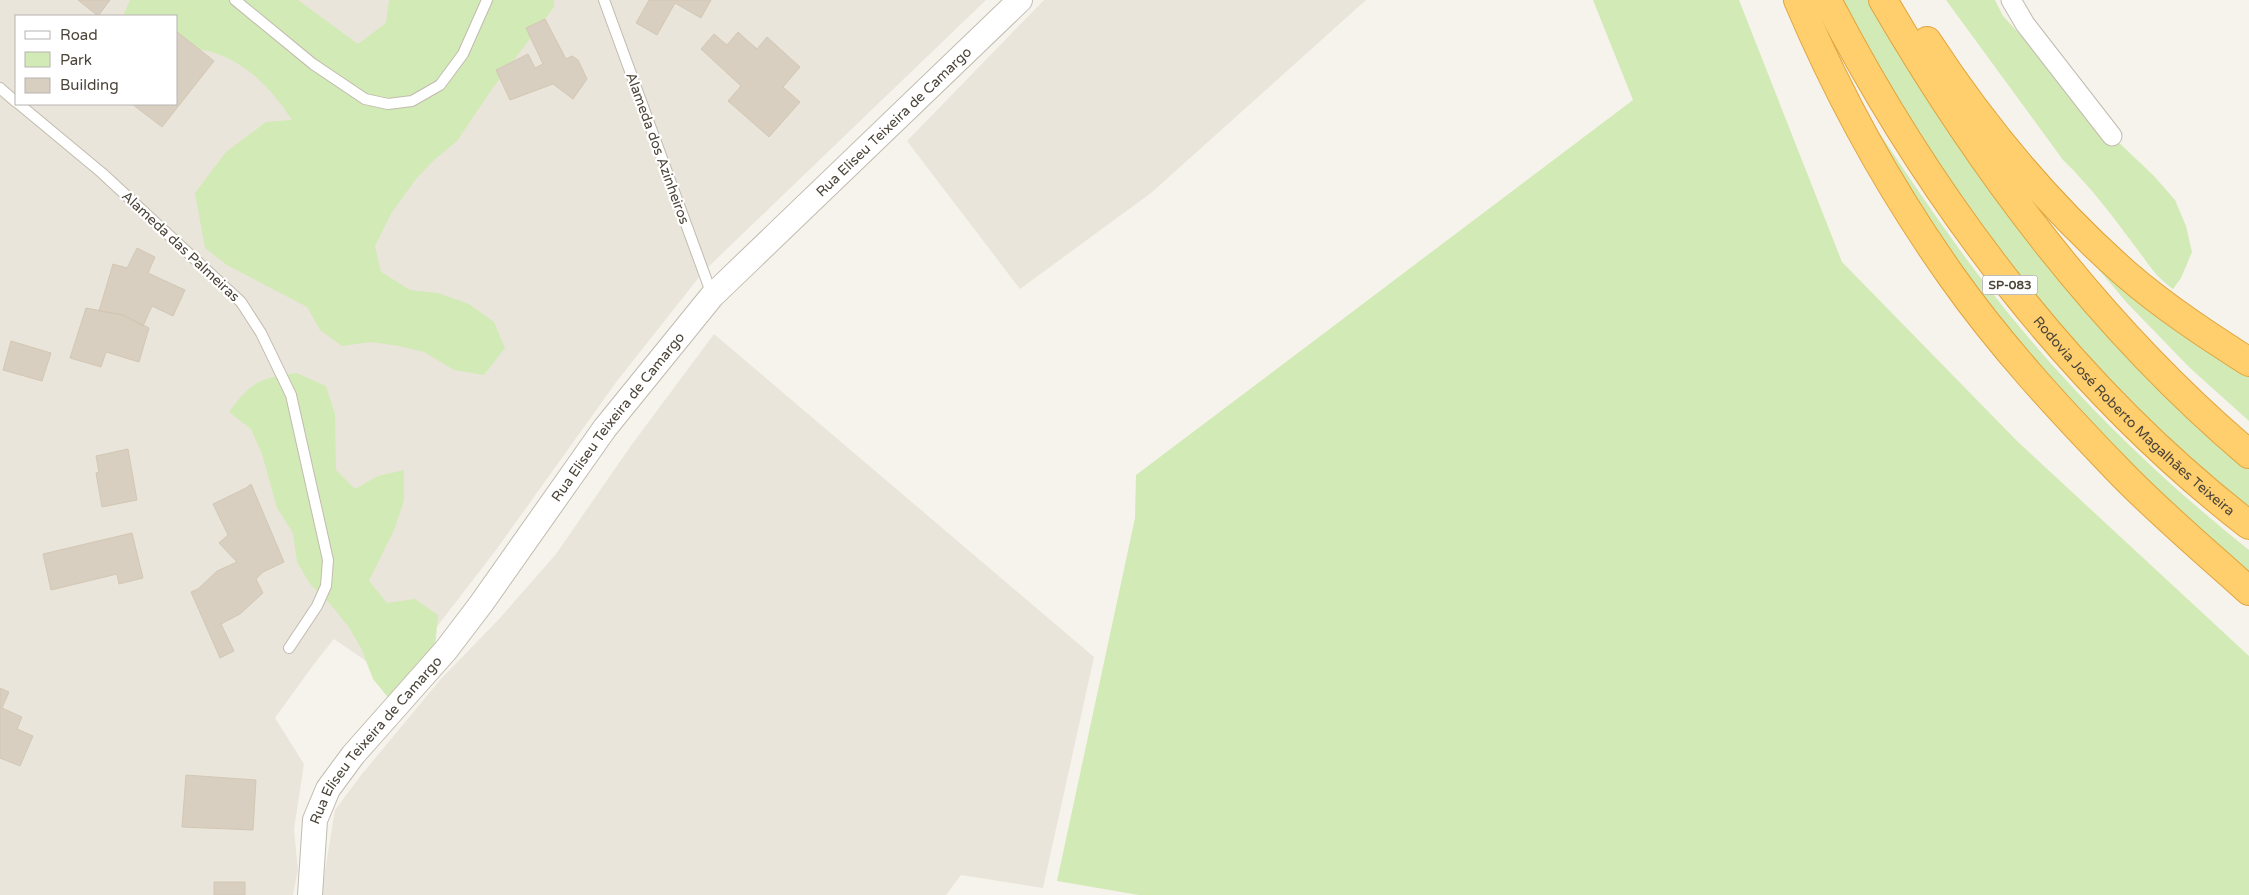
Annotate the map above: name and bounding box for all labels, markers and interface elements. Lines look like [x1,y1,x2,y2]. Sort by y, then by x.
legend [15,15,178,105]
text: Road [60,26,98,44]
street label: Rua Eliseu Teixeira de Camargo [813,43,975,200]
text: Park [60,51,92,69]
street label: Alameda dos Azinheiros [622,70,693,227]
text: Building [60,76,119,94]
street label: Alameda das Palmeiras [118,187,243,305]
road number: SP-083 [1982,276,2038,294]
street label: Rodovia José Roberto Magalhães Teixeira [2029,313,2238,519]
street label: Rua Eliseu Teixeira de Camargo [548,329,688,505]
street label: Rua Eliseu Teixeira de Camargo [306,653,446,827]

